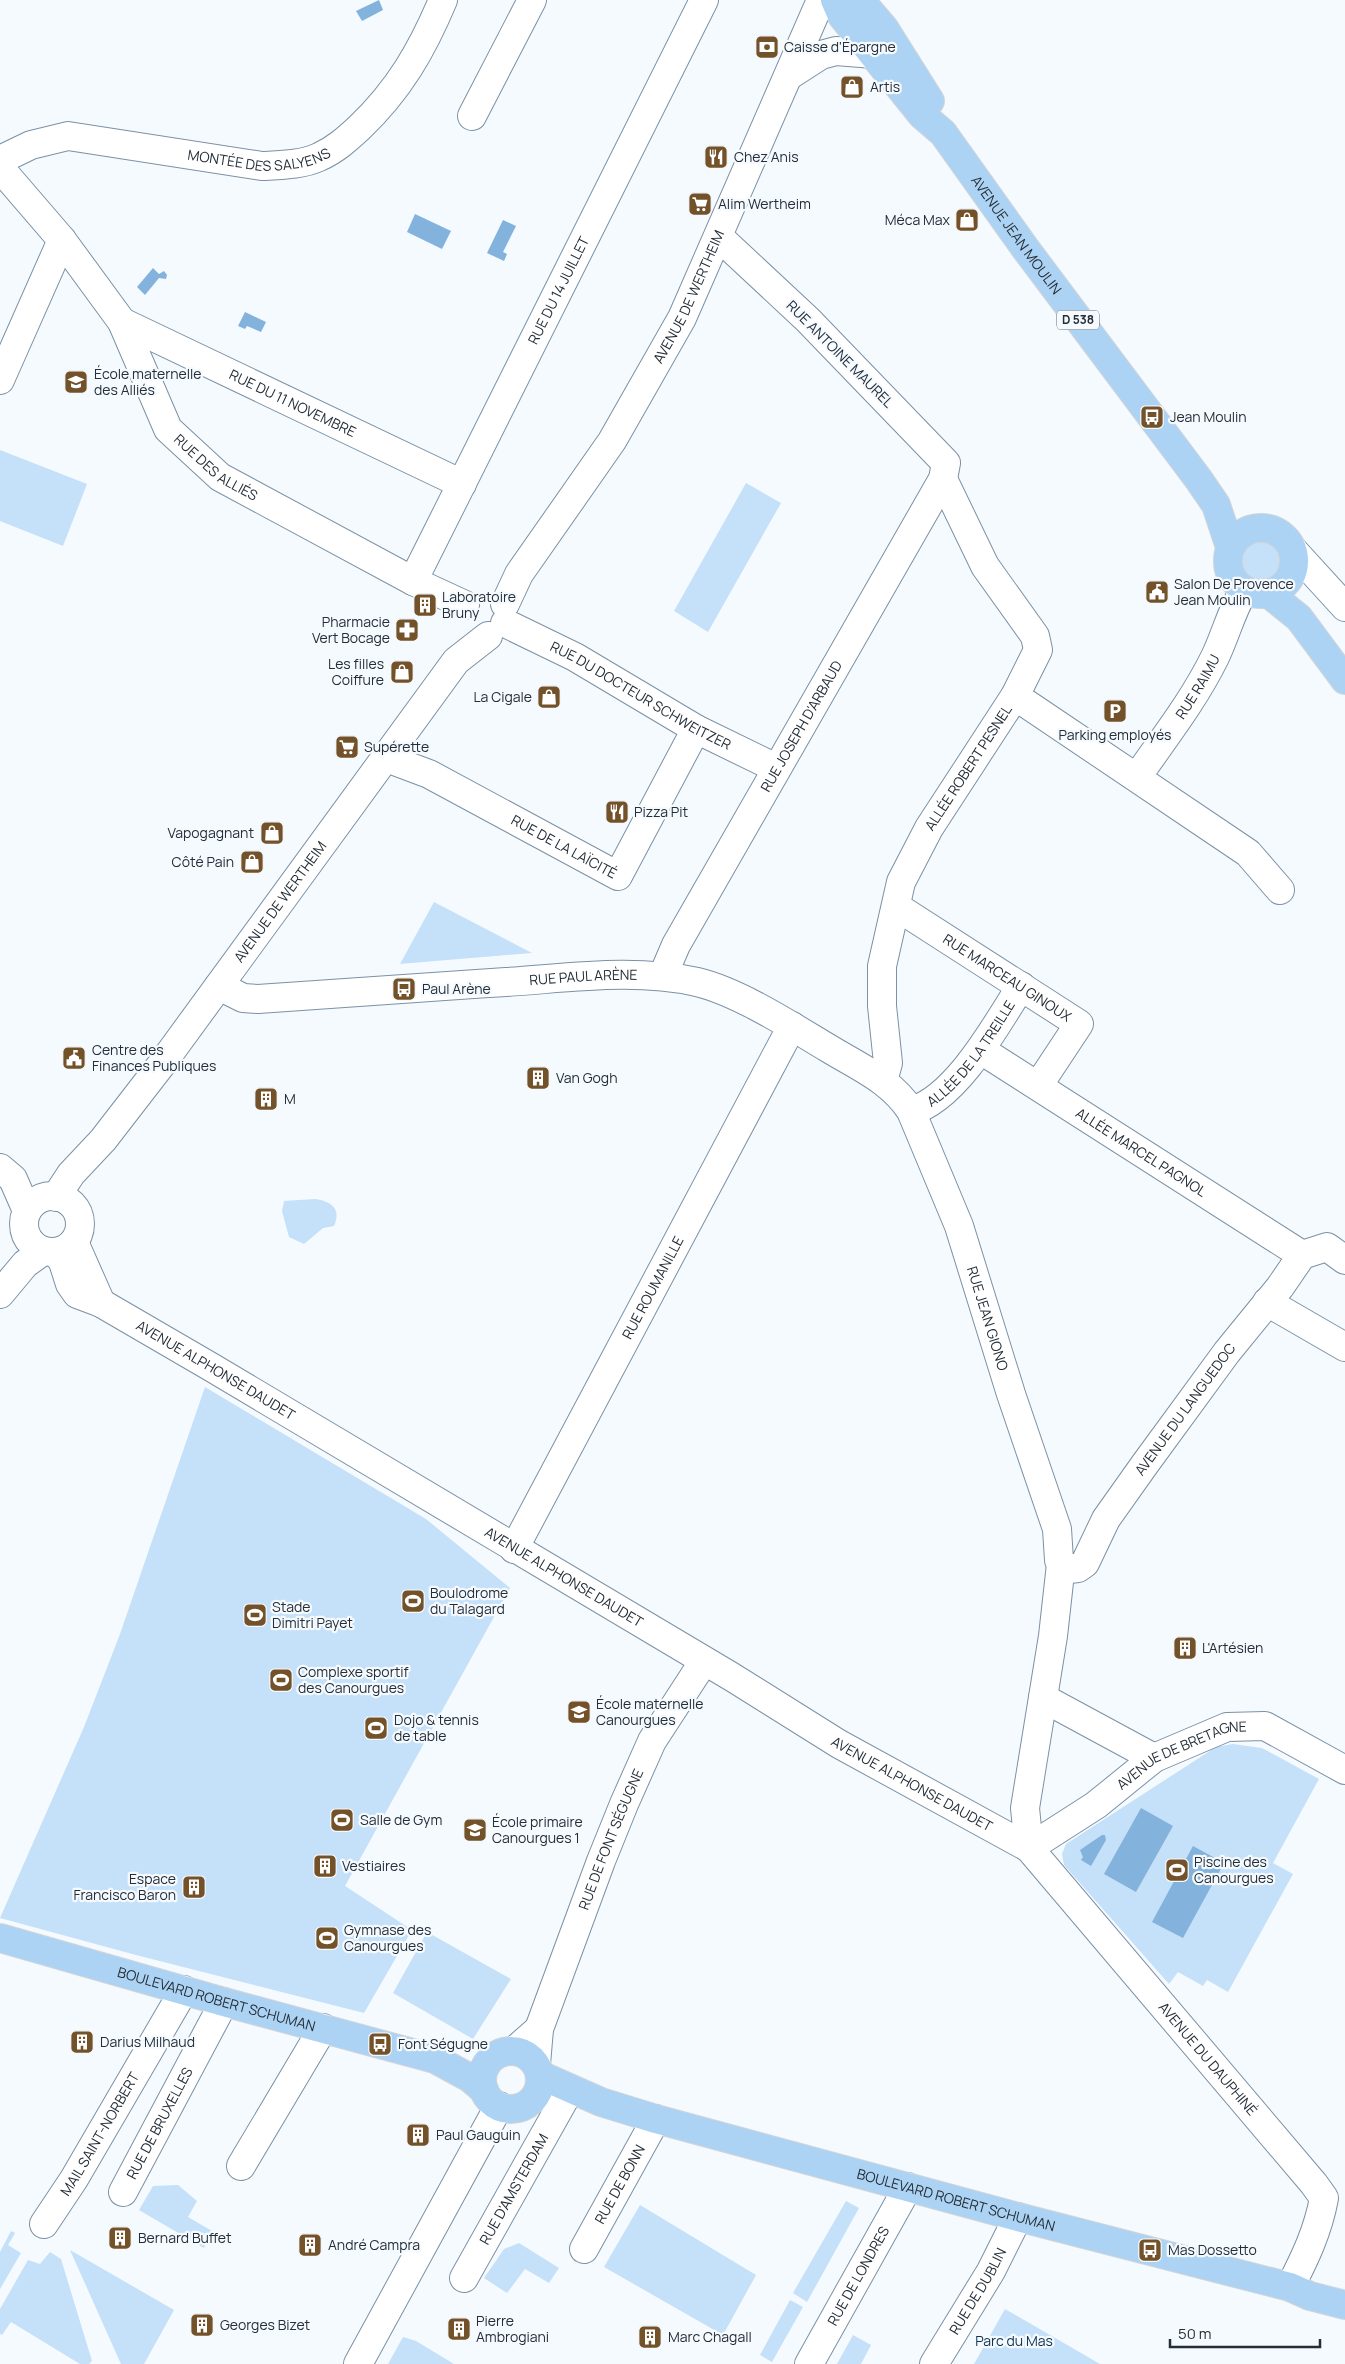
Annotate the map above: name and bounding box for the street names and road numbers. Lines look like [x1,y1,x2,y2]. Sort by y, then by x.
street label: MONTÉE DES SALYENS [186,143,334,175]
street label: AVENUE JEAN MOULIN [967,172,1066,298]
street label: AVENUE DE WERTHEIM [648,227,728,367]
street label: RUE DU 14 JUILLET [523,232,593,347]
street label: RUE ANTOINE MAUREL [783,296,898,411]
road number: D 538 [1057,310,1099,330]
street label: RUE DU 11 NOVEMBRE [226,365,359,441]
street label: RUE DES ALLIÉS [170,430,262,505]
street label: RUE DU DOCTEUR SCHWEITZER [547,636,735,754]
street label: RUE RAIMU [1171,651,1224,722]
street label: RUE JOSEPH D'ARBAUD [756,657,846,795]
street label: ALLÉE ROBERT PESNEL [920,701,1016,834]
street label: RUE DE LA LAÏCITÉ [508,810,620,883]
street label: AVENUE DE WERTHEIM [229,837,330,966]
street label: RUE MARCEAU GINOUX [940,929,1076,1026]
street label: RUE PAUL ARÈNE [529,965,638,989]
street label: ALLÉE DE LA TREILLE [923,997,1019,1111]
street label: ALLÉE MARCEL PAGNOL [1072,1103,1210,1201]
street label: RUE ROUMANILLE [617,1233,688,1342]
street label: RUE JEAN GIONO [963,1264,1013,1373]
street label: AVENUE ALPHONSE DAUDET [133,1316,299,1424]
street label: AVENUE DU LANGUEDOC [1130,1339,1240,1479]
street label: AVENUE ALPHONSE DAUDET [481,1522,647,1631]
street label: AVENUE DE BRETAGNE [1112,1716,1247,1794]
street label: AVENUE ALPHONSE DAUDET [828,1732,997,1836]
street label: RUE DE FONT SÉGUGNE [574,1766,648,1912]
street label: BOULEVARD ROBERT SCHUMAN [116,1962,318,2035]
street label: AVENUE DU DAUPHINÉ [1155,1998,1262,2119]
street label: RUE DE BRUXELLES [122,2063,197,2182]
street label: MAIL SAINT-NORBERT [56,2068,143,2199]
street label: RUE D'AMSTERDAM [475,2130,552,2248]
street label: RUE DE BONN [590,2141,649,2227]
street label: BOULEVARD ROBERT SCHUMAN [855,2164,1057,2235]
street label: RUE DE LONDRES [823,2222,893,2329]
street label: RUE DE DUBLIN [944,2244,1010,2338]

